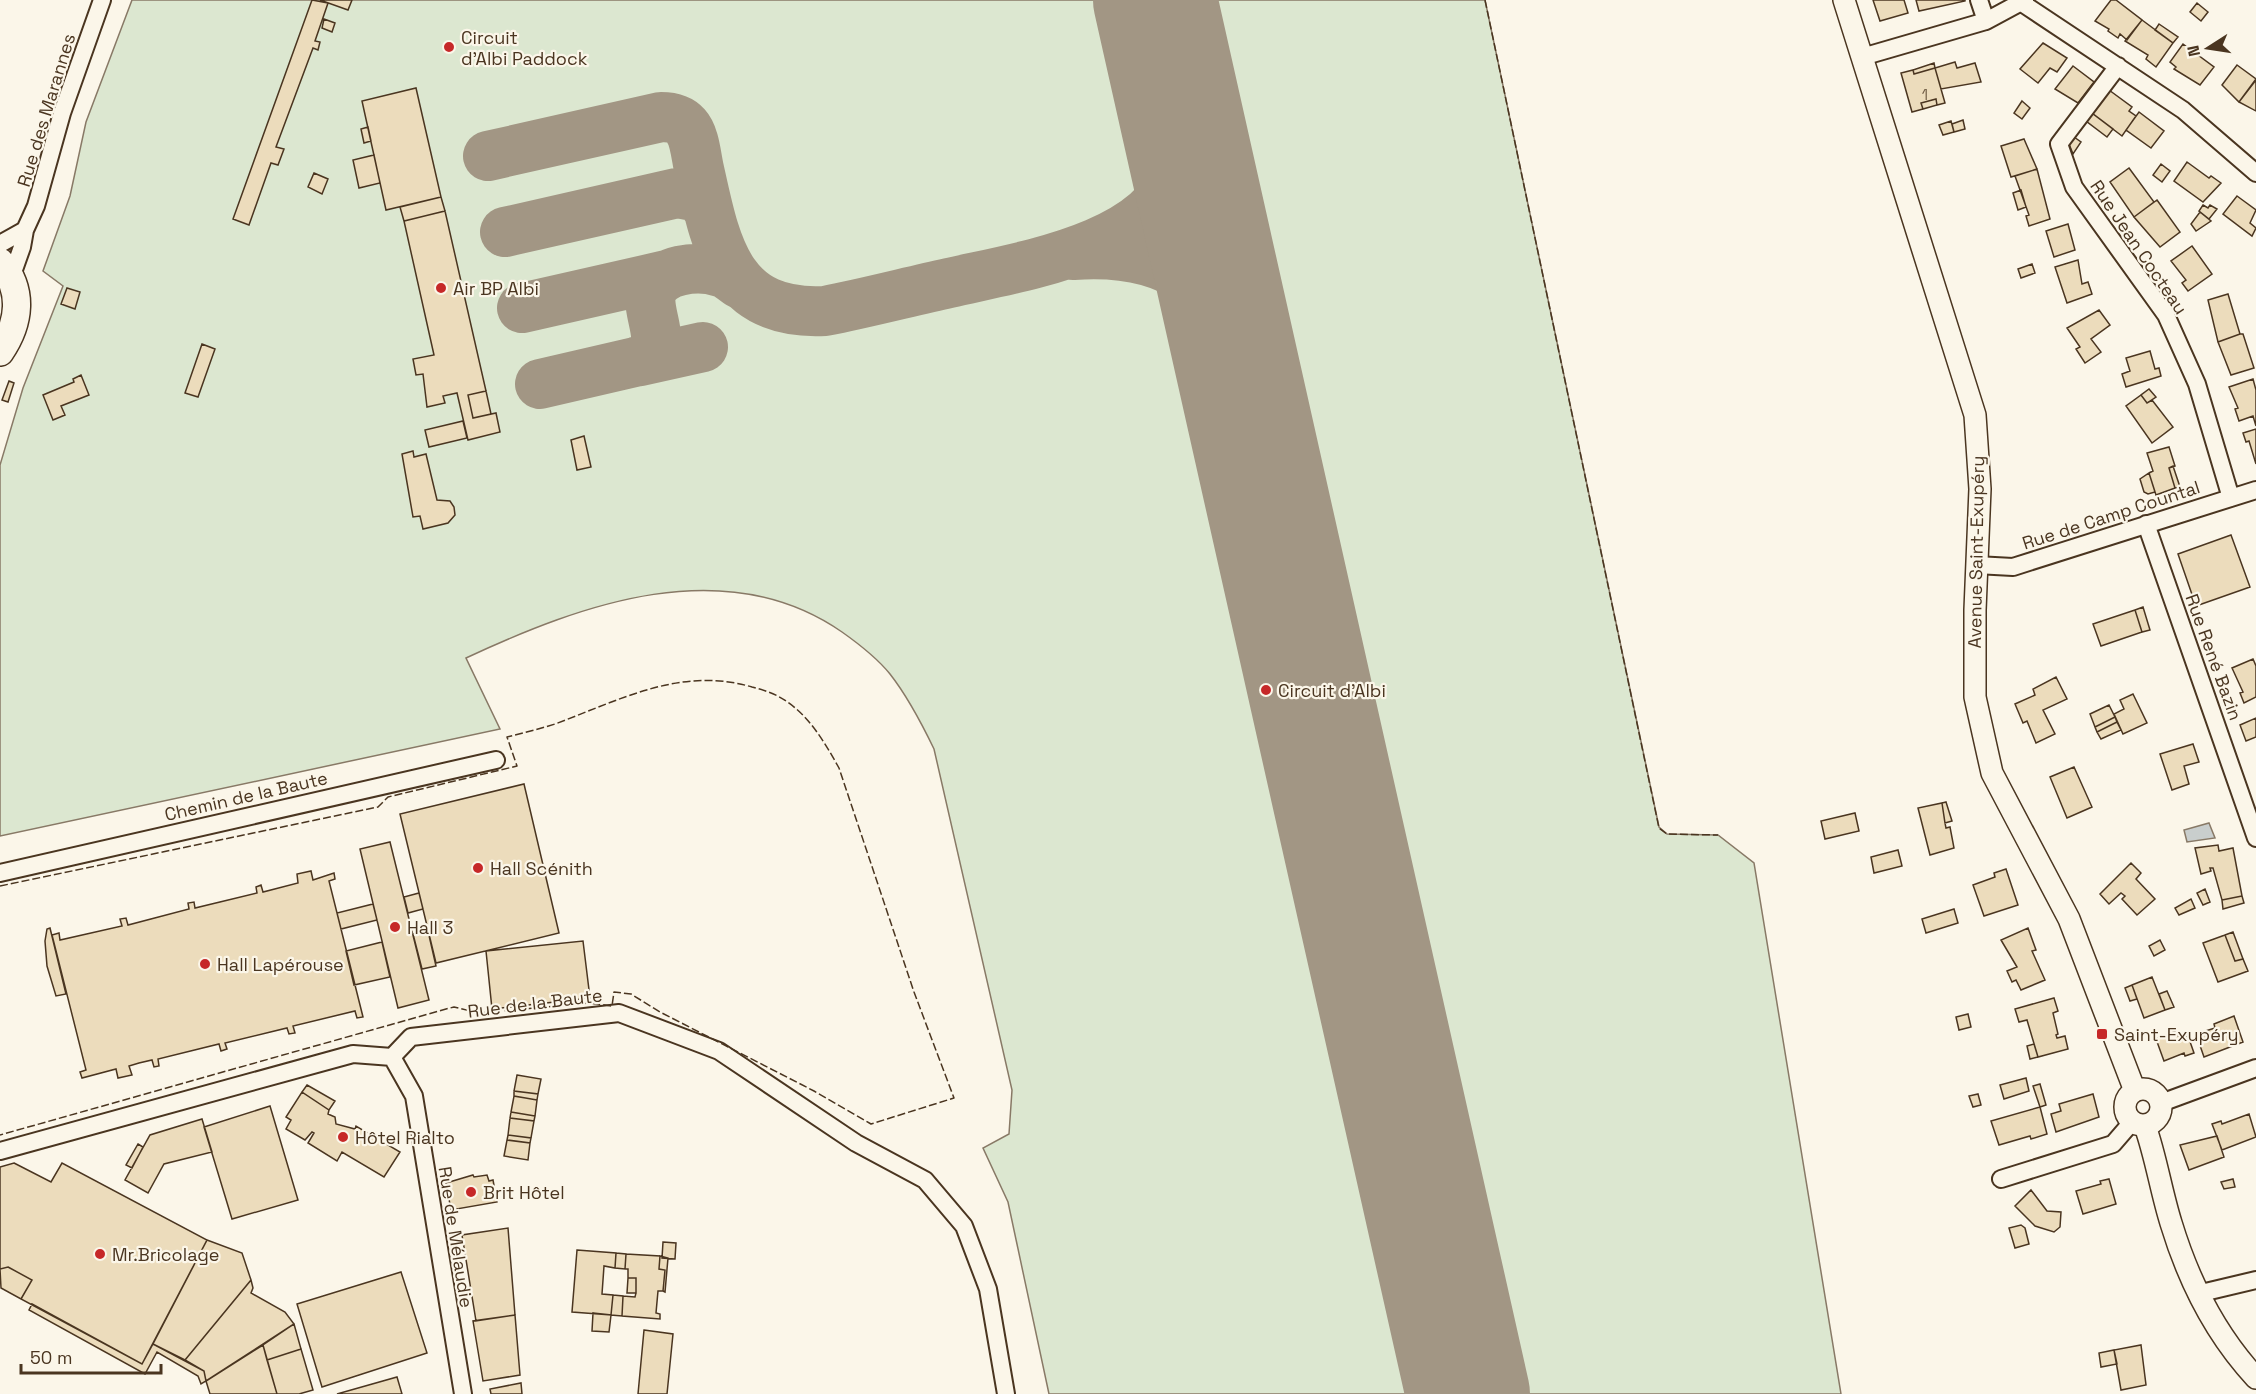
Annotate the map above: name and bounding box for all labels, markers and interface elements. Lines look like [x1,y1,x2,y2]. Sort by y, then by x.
north arrow [2178,18,2238,78]
place label: Circuit d'Albi Paddock [461,26,588,70]
street label: Rue des Marannes [12,31,80,189]
marker: Circuit d'Albi Paddock [442,40,456,54]
text: N [2182,44,2205,58]
house number: 1 [1922,85,1928,104]
street label: Rue Jean Cocteau [2085,175,2193,319]
place label: Air BP Albi [453,277,539,300]
marker: Air BP Albi [434,281,448,295]
street label: Avenue Saint-Exupéry [1963,455,1989,649]
street label: Rue de Camp Countal [2019,475,2203,555]
street label: Rue René Bazin [2180,591,2248,723]
place label: Circuit d'Albi [1278,679,1386,702]
marker: Circuit d'Albi [1259,683,1273,697]
street label: Chemin de la Baute [162,766,330,826]
place label: Hall Scénith [490,857,593,880]
marker: Hall Scénith [471,861,485,875]
place label: Hall 3 [407,916,453,939]
marker: Hall 3 [388,920,402,934]
place label: Hall Lapérouse [217,953,344,976]
marker: Hall Lapérouse [198,957,212,971]
street label: Rue de la Baute [466,983,604,1023]
place label: Saint-Exupéry [2114,1023,2239,1046]
marker: Saint-Exupéry [2095,1027,2109,1041]
place label: Hôtel Rialto [355,1126,455,1149]
marker: Hôtel Rialto [336,1130,350,1144]
street label: Rue de Mélaudie [433,1165,479,1309]
place label: Brit Hôtel [483,1181,565,1204]
marker: Brit Hôtel [464,1185,478,1199]
place label: Mr.Bricolage [112,1243,219,1266]
marker: Mr.Bricolage [93,1247,107,1261]
scale bar [21,1337,160,1375]
text: 50 m [30,1346,72,1369]

